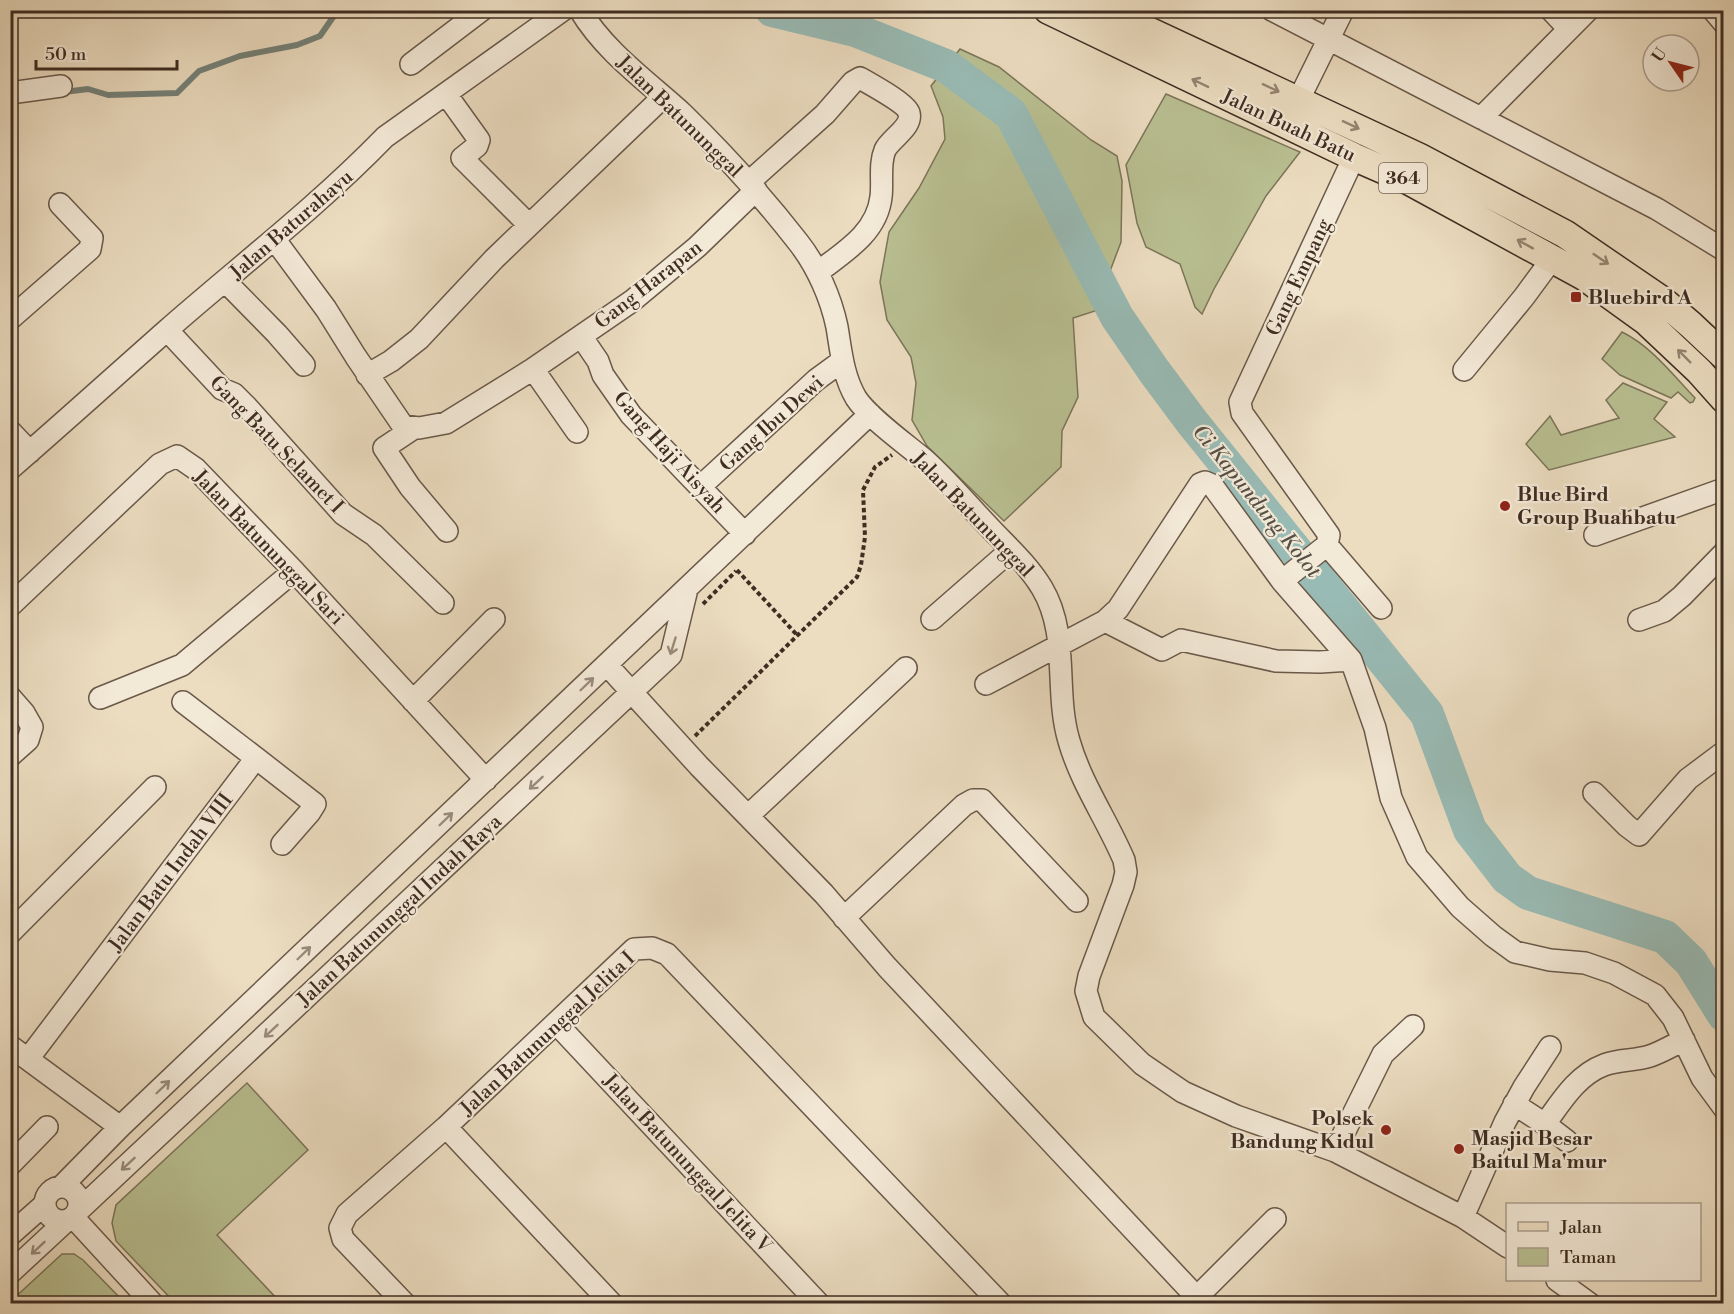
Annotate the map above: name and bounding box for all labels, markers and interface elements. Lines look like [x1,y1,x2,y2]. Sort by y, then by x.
scale bar [36,33,177,71]
north arrow [1641,33,1701,93]
text: 50 m [45,43,87,66]
text: U [1648,44,1672,66]
street label: Jalan Batununggal [610,50,747,184]
one-way arrow [1191,77,1209,88]
street label: Jalan Buah Batu [1216,84,1360,169]
one-way arrow [1262,84,1280,95]
one-way arrow [1342,120,1360,132]
road number: 364 [1379,163,1427,193]
street label: Jalan Baturahayu [225,164,359,286]
street label: Gang Empang [1261,214,1338,340]
street label: Gang Harapan [590,235,708,335]
one-way arrow [1517,238,1534,250]
one-way arrow [1592,253,1609,265]
place label: Bluebird A [1588,286,1692,311]
marker: Bluebird A [1569,290,1583,304]
one-way arrow [1676,348,1691,363]
street label: Gang Ibu Dewi [715,370,830,477]
street label: Gang Batu Selamet I [204,371,348,520]
street label: Gang Haji Aisyah [607,387,730,519]
water label: Ci Kapundung Kolot [1186,420,1327,584]
street label: Jalan Batununggal [905,446,1038,583]
street label: Jalan Batununggal Sari [186,464,349,631]
place label: Blue Bird Group Buahbatu [1517,483,1677,531]
marker: Blue Bird Group Buahbatu [1498,499,1512,513]
one-way arrow [667,636,678,655]
one-way arrow [579,677,594,692]
one-way arrow [528,776,543,790]
street label: Jalan Batu Indah VIII [103,789,239,958]
street label: Jalan Batununggal Indah Raya [292,809,508,1013]
one-way arrow [438,811,453,826]
one-way arrow [297,946,312,960]
street label: Jalan Batununggal Jelita I [455,946,641,1122]
one-way arrow [263,1024,278,1038]
street label: Jalan Batununggal Jelita V [596,1068,777,1259]
one-way arrow [155,1080,170,1094]
place label: Polsek Bandung Kidul [1230,1107,1375,1155]
marker: Polsek Bandung Kidul [1379,1123,1393,1137]
place label: Masjid Besar Baitul Ma'mur [1471,1127,1607,1175]
marker: Masjid Besar Baitul Ma'mur [1452,1142,1466,1156]
one-way arrow [121,1157,136,1171]
legend [1506,1203,1701,1281]
text: Jalan [1559,1216,1602,1239]
one-way arrow [31,1240,46,1254]
text: Taman [1560,1246,1617,1269]

